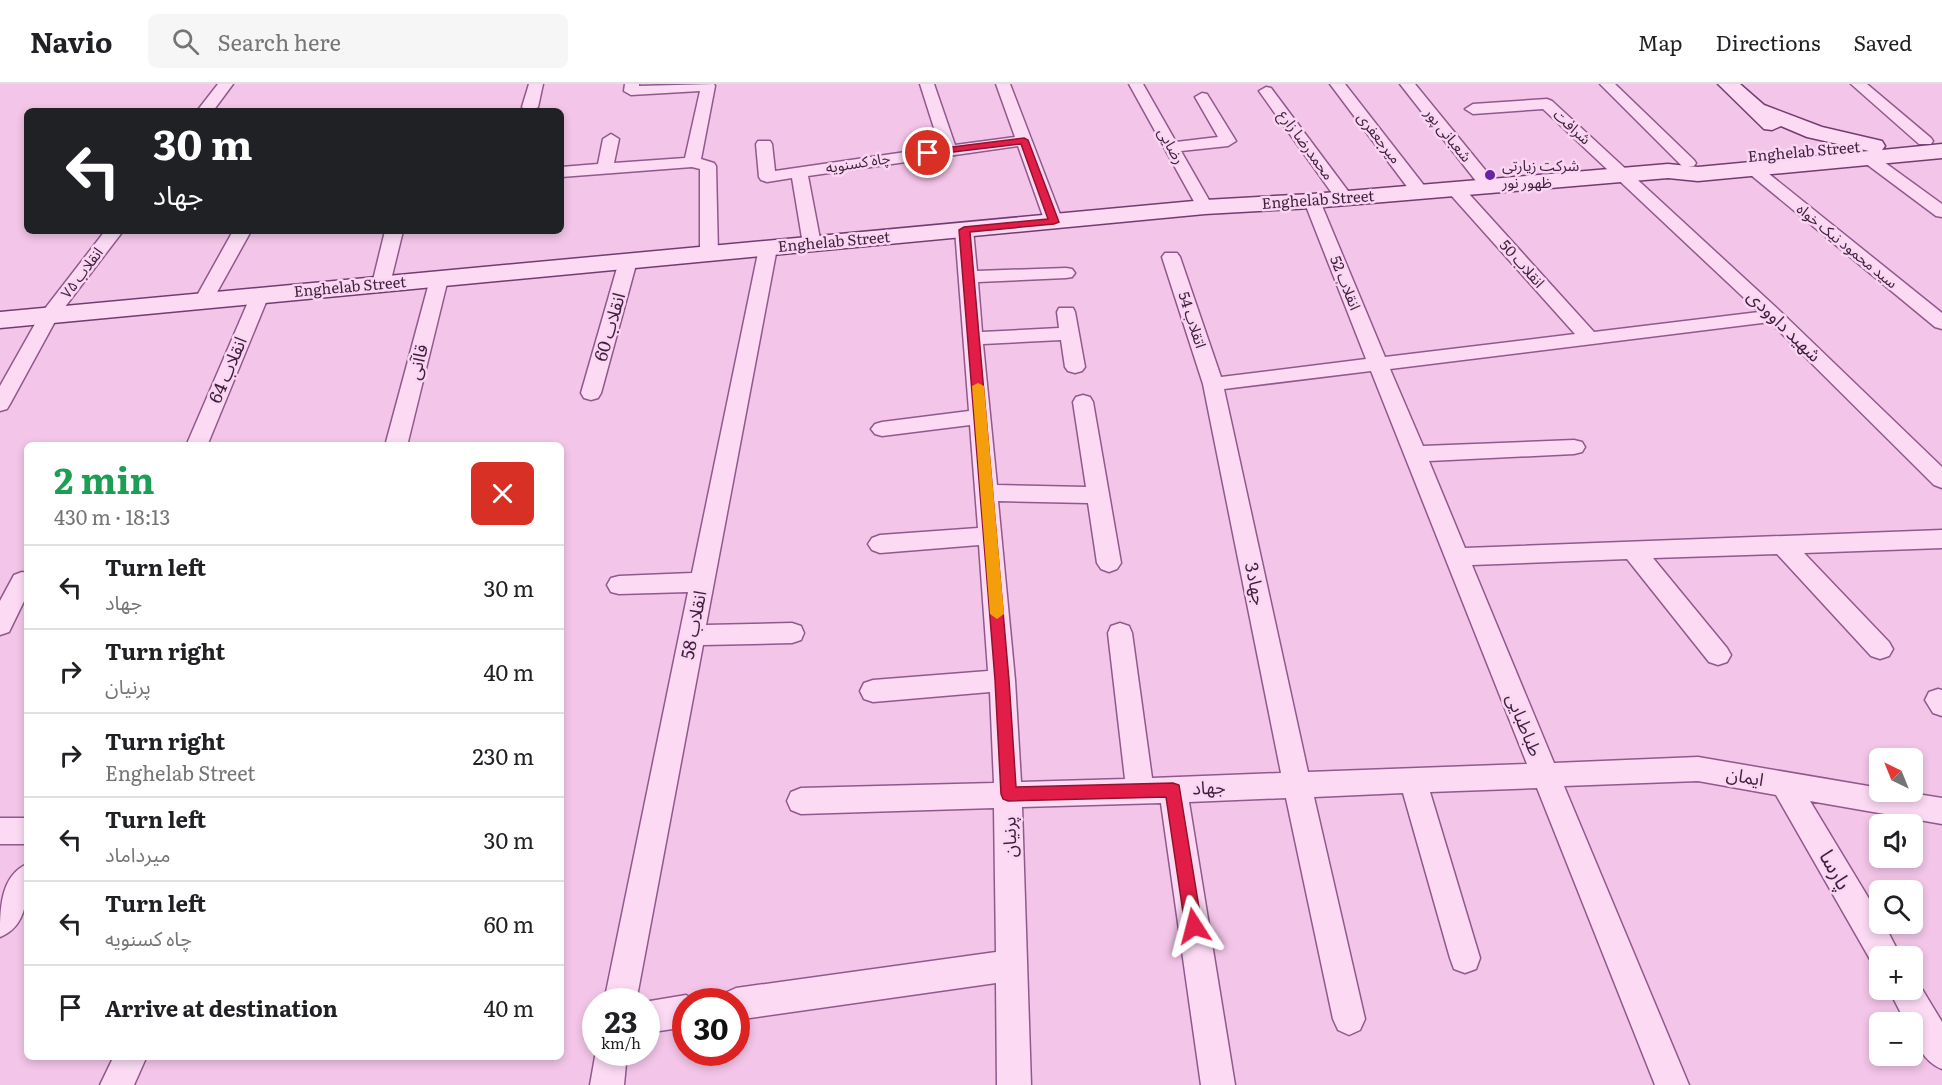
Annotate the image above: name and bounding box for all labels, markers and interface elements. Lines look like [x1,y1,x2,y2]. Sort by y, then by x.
search box [148,14,568,68]
text: Navio [30,20,112,62]
icon: search [169,25,202,58]
text: Search here [217,25,341,58]
text: Map [1638,26,1683,57]
text: Directions [1716,26,1821,57]
text: Saved [1854,26,1912,57]
street label: شعبانی پور [1419,101,1478,167]
street label: شرافت [1549,103,1597,149]
street label: محمدرضا زارع [1272,104,1341,185]
street label: میرجعفری [1353,106,1408,168]
text: 30 m [153,111,253,173]
street label: رضایی [1153,123,1192,168]
pin [902,127,953,178]
icon: left [54,132,132,210]
street label: Enghelab Street [1747,134,1861,167]
icon: arrive [911,136,944,169]
street label: چاه کسنویه [824,145,892,178]
place label: شرکت زیارتی ظهور نور [1501,153,1579,193]
marker: شرکت زیارتی ظهور نور [1483,168,1497,182]
text: جهاد [153,173,203,213]
street label: Enghelab Street [1261,183,1375,214]
street label: سید محمود نیک خواه [1792,197,1904,293]
street label: Enghelab Street [777,224,891,257]
street label: انقلاب 50 [1495,234,1551,292]
street label: انقلاب ۷۵ [54,242,108,303]
street label: انقلاب 52 [1325,252,1368,313]
street label: Enghelab Street [293,269,407,302]
street label: شهید داوودی [1742,282,1828,367]
street label: اتقلاب 54 [1173,288,1213,351]
street label: انقلاب 60 [586,289,631,364]
street label: انقلاب 64 [201,332,253,407]
street label: قاآنی [399,341,434,382]
text: 2 min [54,452,155,505]
button: close [471,462,534,525]
text: 430 m · 18:13 [54,501,170,531]
text: Turn left [105,550,206,583]
street label: جهاد3 [1239,560,1274,608]
icon: left [54,571,87,604]
text: 30 m [484,571,534,604]
text: جهاد [105,586,142,616]
street label: انقلاب 58 [673,588,712,661]
text: Turn right [105,634,225,667]
icon: right [54,655,87,688]
text: 40 m [483,655,534,688]
text: پرنیان [105,670,151,700]
street label: طباطبایی [1501,689,1550,760]
text: Turn right [105,724,225,757]
icon: right [54,739,87,772]
text: 230 m [472,739,534,772]
north arrow [1869,748,1923,802]
map controls [1869,748,1923,1066]
text: Enghelab Street [105,757,255,787]
street label: ایمان [1724,759,1766,792]
street label: جهاد [1192,772,1226,801]
text: Turn left [105,802,206,835]
button: sound [1869,814,1923,868]
street label: پرنیان [994,816,1023,858]
icon: left [54,823,87,856]
text: 30 m [484,823,534,856]
text: میرداماد [105,838,170,868]
street label: پارسا [1813,843,1861,895]
button: search [1869,880,1923,934]
text: Turn left [105,886,206,919]
position arrow [1162,894,1226,958]
icon: left [54,907,87,940]
text: 60 m [484,907,534,940]
text: چاه کسنویه [105,922,192,952]
button: + [1869,946,1923,1000]
speed limit sign: 30 [672,988,750,1066]
icon: arrive [54,991,87,1024]
text: Arrive at destination [105,991,338,1024]
text: 40 m [483,991,534,1024]
text: 23 [605,998,637,1042]
button: − [1869,1012,1923,1066]
text: km/h [601,1031,641,1054]

